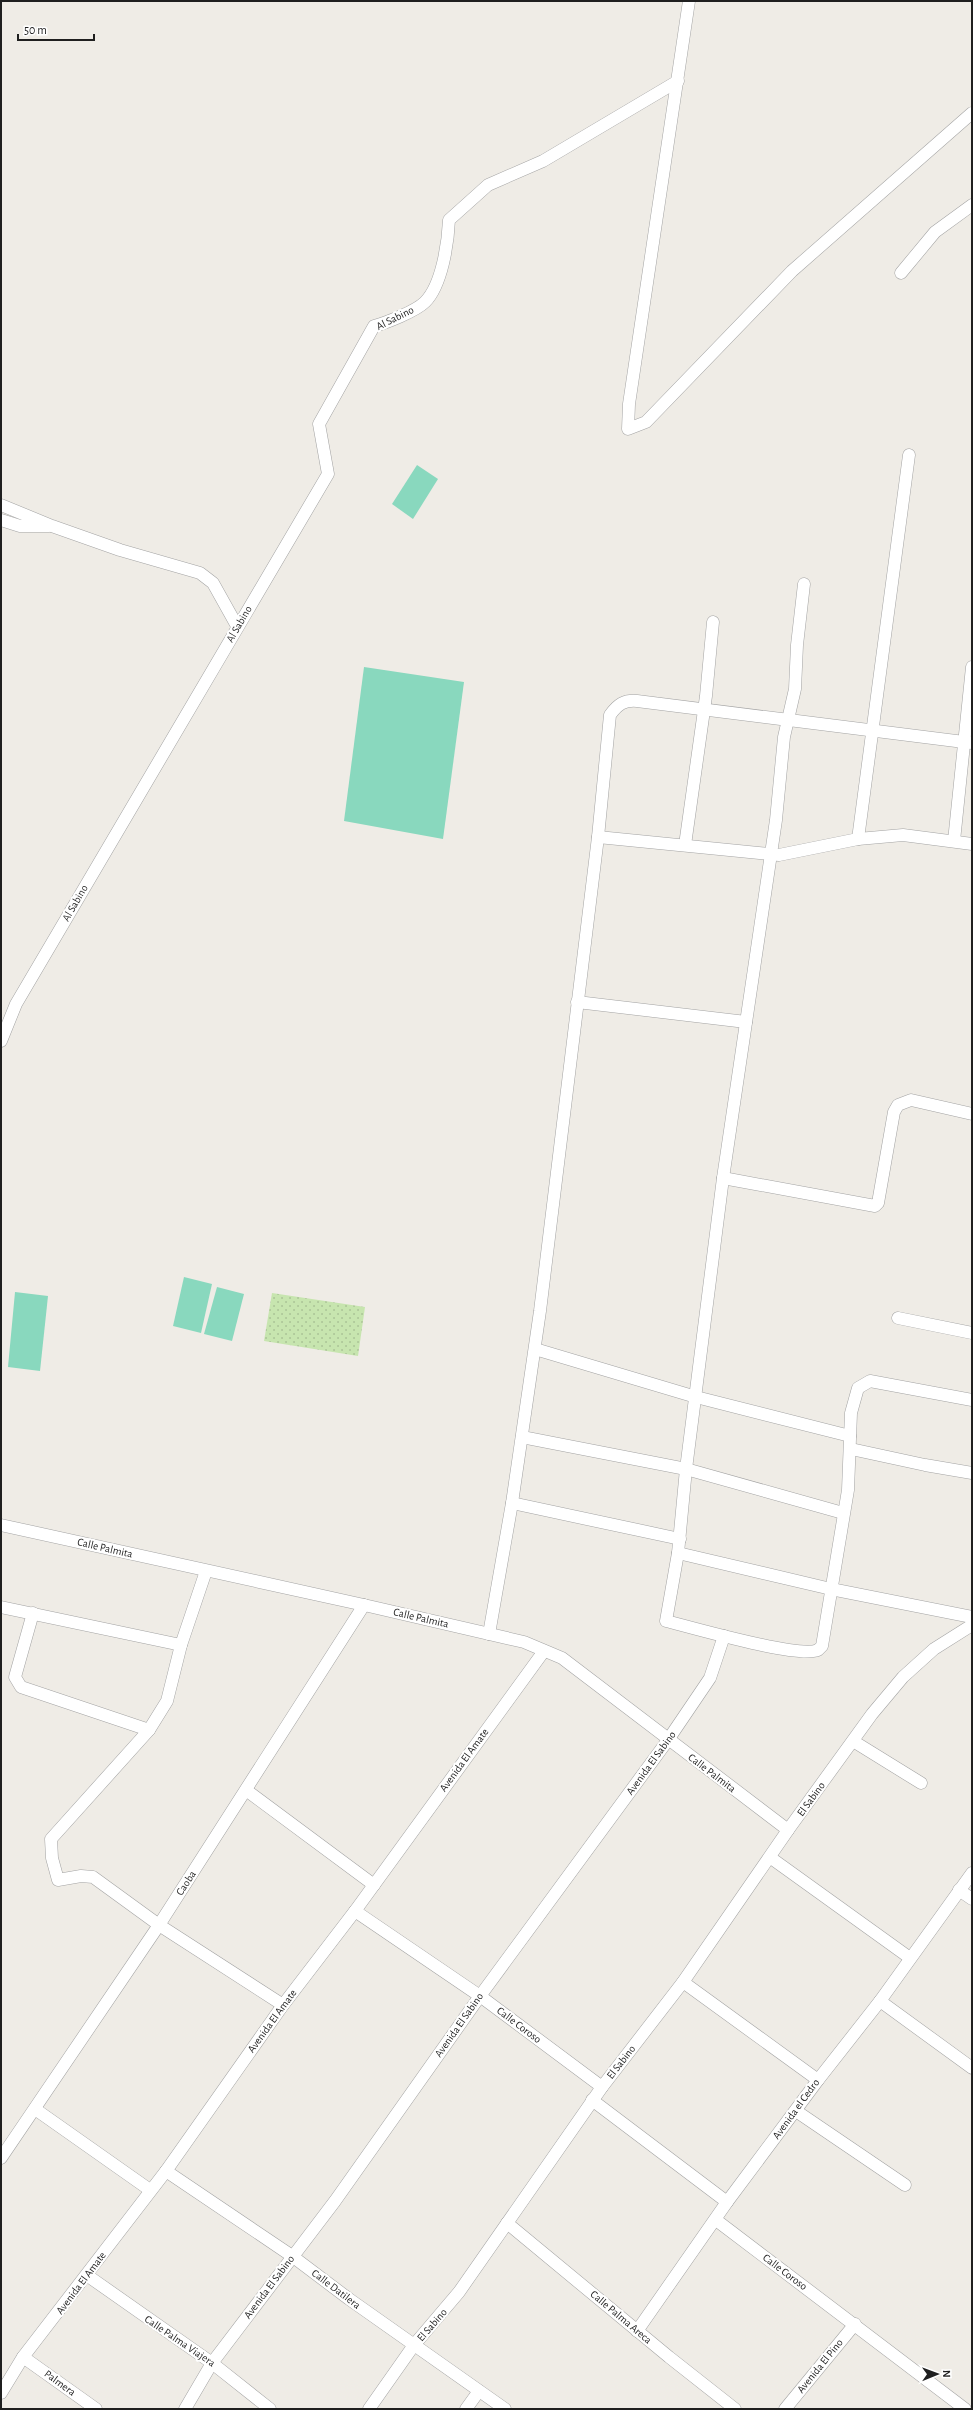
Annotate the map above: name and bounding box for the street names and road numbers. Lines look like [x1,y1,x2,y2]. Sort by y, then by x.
street label: Al Sabino [375,304,415,332]
street label: Al Sabino [224,604,254,644]
street label: Al Sabino [60,883,90,923]
street label: Calle Palmita [76,1536,134,1560]
street label: Calle Palmita [392,1606,450,1630]
street label: Avenida El Amate [437,1726,491,1794]
street label: Avenida El Sabino [624,1729,678,1797]
street label: Calle Palmita [686,1752,738,1794]
street label: El Sabino [795,1780,827,1818]
street label: Caoba [174,1869,198,1897]
street label: Avenida El Amate [245,1987,299,2055]
street label: Avenida El Sabino [433,1991,485,2059]
street label: Calle Coroso [495,2005,543,2045]
street label: El Sabino [605,2043,637,2081]
street label: Avenida el Cedro [771,2077,821,2141]
street label: Avenida El Amate [54,2250,108,2316]
street label: Calle Coroso [761,2252,809,2292]
street label: Avenida El Sabino [242,2253,296,2321]
street label: Calle Datilera [310,2267,362,2311]
street label: Calle Palma Areca [588,2288,654,2346]
street label: El Sabino [415,2307,449,2343]
street label: Calle Palma Viajera [143,2313,217,2369]
street label: Avenida El Pino [795,2337,845,2395]
street label: Palmera [42,2368,78,2398]

